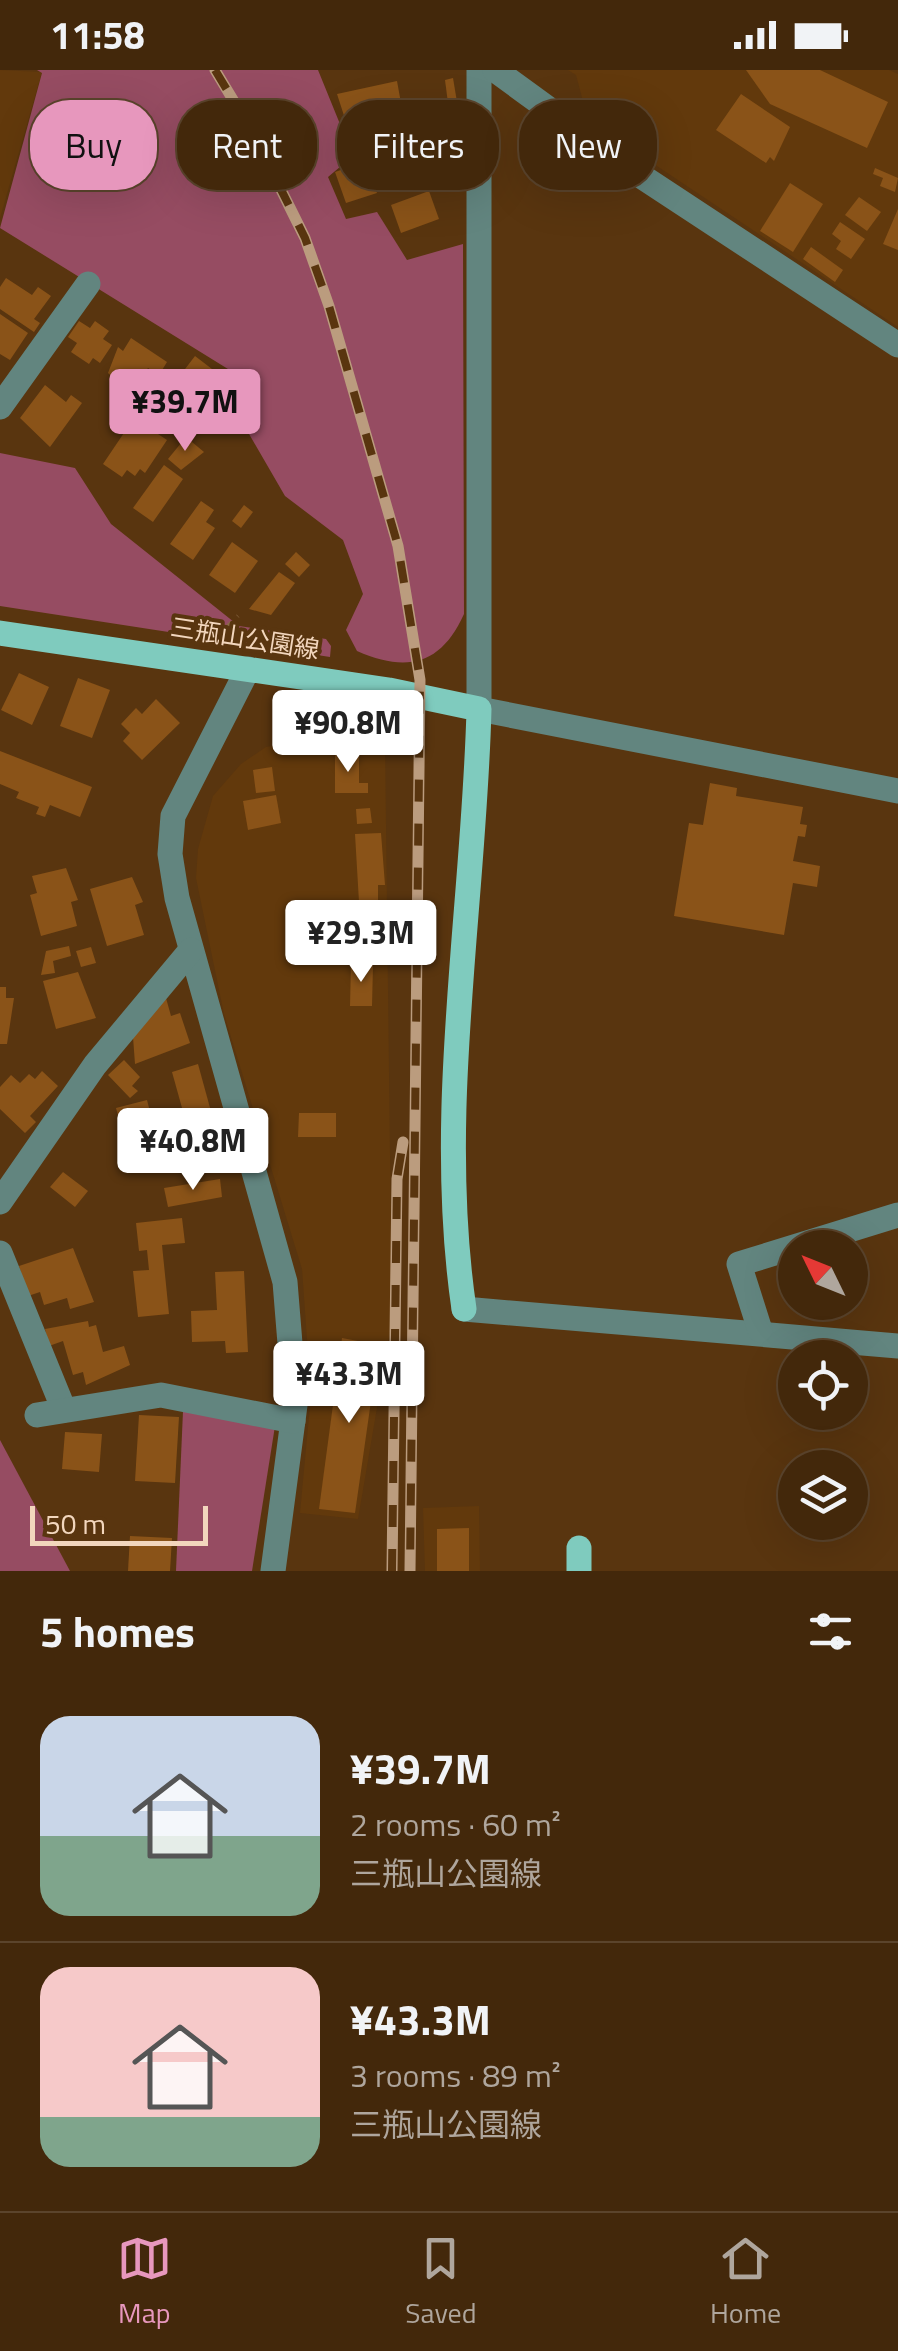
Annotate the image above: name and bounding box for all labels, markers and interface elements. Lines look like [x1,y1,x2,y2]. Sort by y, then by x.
text: 11:58 [50,6,145,64]
chip: Buy [30,100,157,190]
chip: Rent [177,100,317,190]
chip: Filters [337,100,499,190]
chip: New [519,100,657,190]
pin: ¥39.7M [104,369,266,454]
text: ¥39.7M [131,377,239,425]
street label: 三瓶山公園線 [168,608,322,668]
pin: ¥90.8M [267,690,429,775]
text: ¥90.8M [294,698,402,746]
pin: ¥29.3M [280,900,442,985]
text: ¥29.3M [307,908,415,956]
pin: ¥40.8M [112,1108,274,1193]
text: ¥40.8M [139,1116,247,1164]
north arrow [778,1230,868,1320]
map controls [778,1230,868,1540]
button: locate [778,1340,868,1430]
pin: ¥43.3M [268,1341,430,1426]
text: ¥43.3M [295,1349,403,1397]
button: layers [778,1450,868,1540]
scale bar [30,1501,208,1546]
text: 50 m [45,1502,106,1545]
text: 5 homes [40,1599,195,1663]
icon: filters [803,1604,858,1659]
text: ¥39.7M [350,1736,491,1800]
icon: home [120,1756,240,1876]
text: 2 rooms · 60 m² [350,1800,561,1848]
text: 三瓶山公園線 [350,1849,542,1897]
text: ¥43.3M [350,1987,491,2051]
icon: home [120,2007,240,2127]
text: 3 rooms · 89 m² [350,2051,561,2099]
text: 三瓶山公園線 [350,2100,542,2148]
tab: Map [117,2231,172,2334]
tab: Saved [405,2231,477,2334]
tab: Home [710,2231,781,2334]

